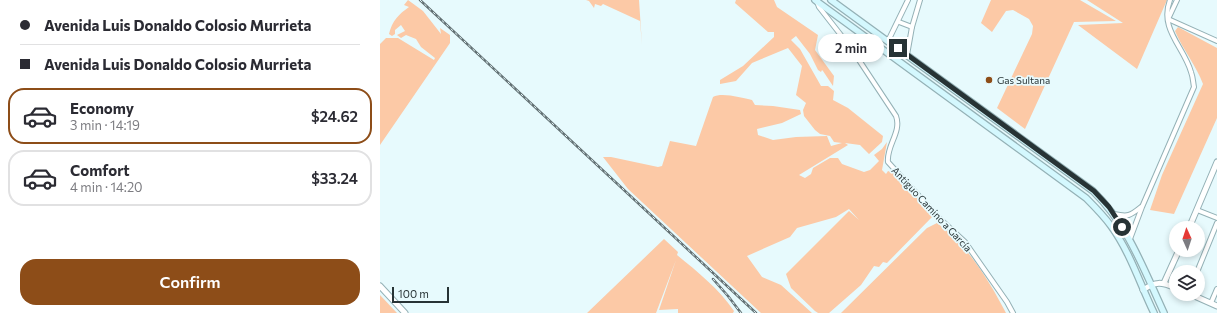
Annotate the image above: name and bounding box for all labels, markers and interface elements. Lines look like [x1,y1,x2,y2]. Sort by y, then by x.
text: Avenida Luis Donaldo Colosio Murrieta [44,16,311,34]
callout: 2 min [818,34,884,62]
route end [889,39,907,57]
text: 2 min [835,40,867,56]
text: Avenida Luis Donaldo Colosio Murrieta [44,55,311,73]
place label: Gas Sultana [997,74,1050,86]
marker: Gas Sultana [984,75,994,85]
icon: car [22,98,58,134]
text: Economy [70,99,134,117]
text: $24.62 [311,107,358,125]
text: 3 min · 14:19 [70,117,140,133]
icon: car [22,160,58,196]
text: Comfort [70,161,130,179]
street label: Antiguo Camino a García [890,164,974,254]
text: $33.24 [311,169,358,187]
text: 4 min · 14:20 [70,179,143,195]
route start [1113,218,1131,236]
north arrow [1169,221,1205,257]
map controls [1169,221,1205,301]
button: Confirm [20,259,360,305]
button: layers [1169,265,1205,301]
scale bar [392,285,449,304]
text: 100 m [398,287,429,300]

